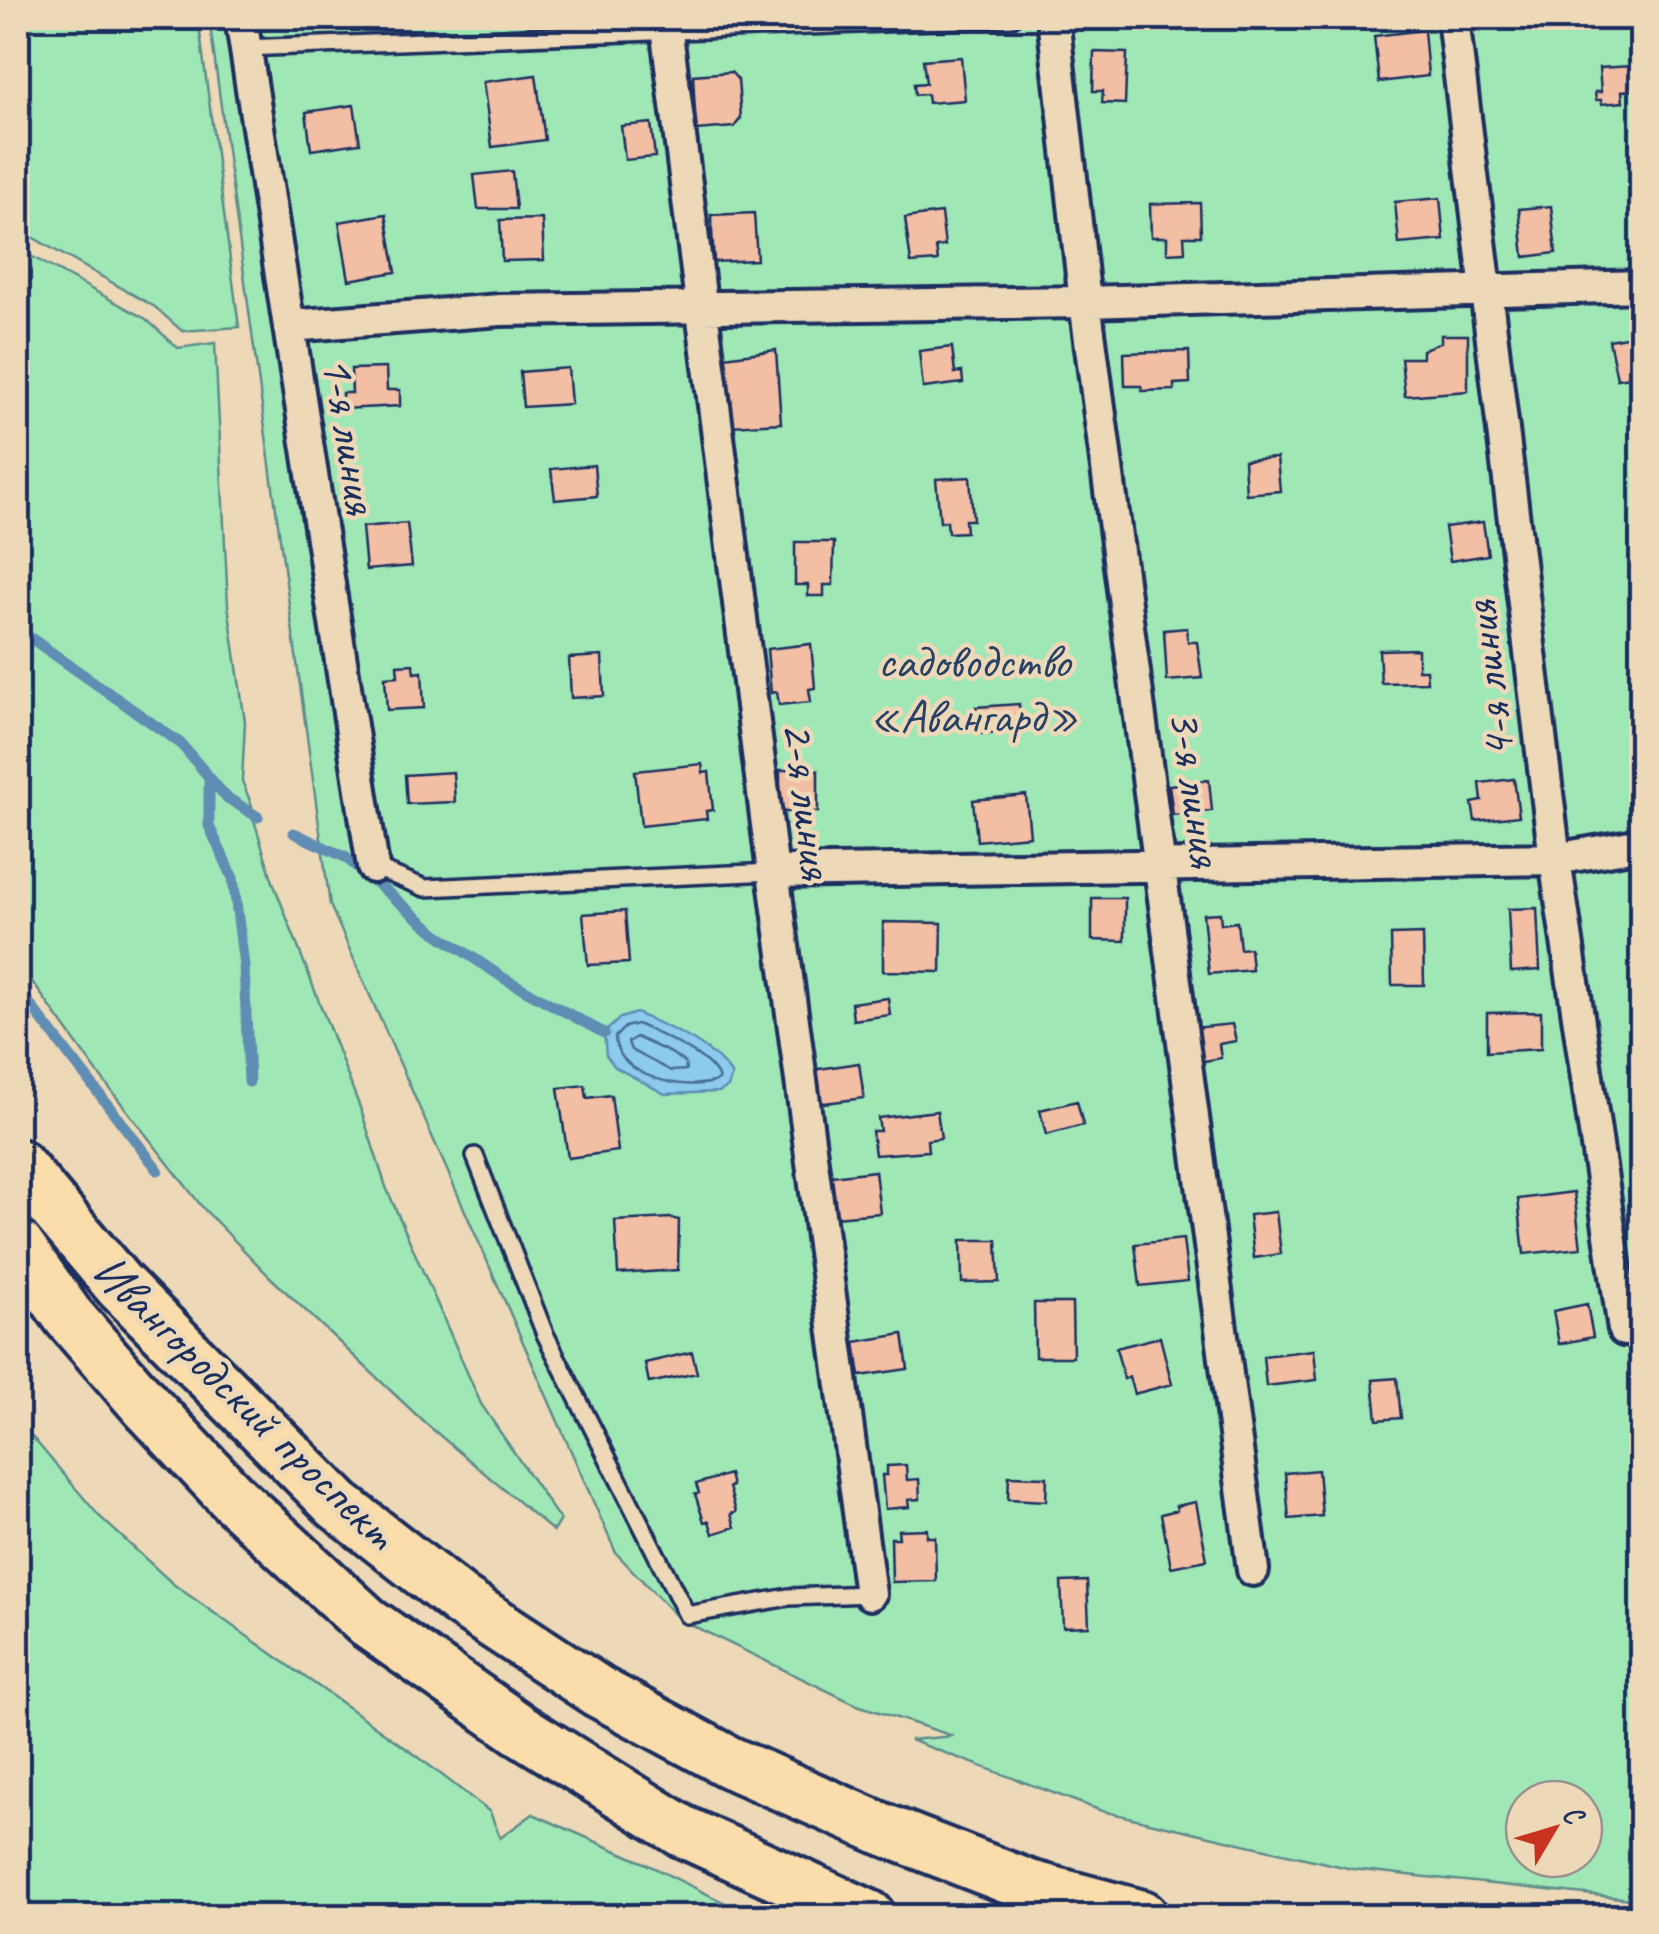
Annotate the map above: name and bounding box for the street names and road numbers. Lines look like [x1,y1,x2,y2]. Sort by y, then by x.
street label: 1-я линия [308,352,392,520]
street label: 4-я линия [1449,596,1528,762]
street label: 3-я линия [1155,706,1237,872]
street label: 2-я линия [769,718,848,884]
street label: Ивангородский проспект [80,1241,411,1563]

